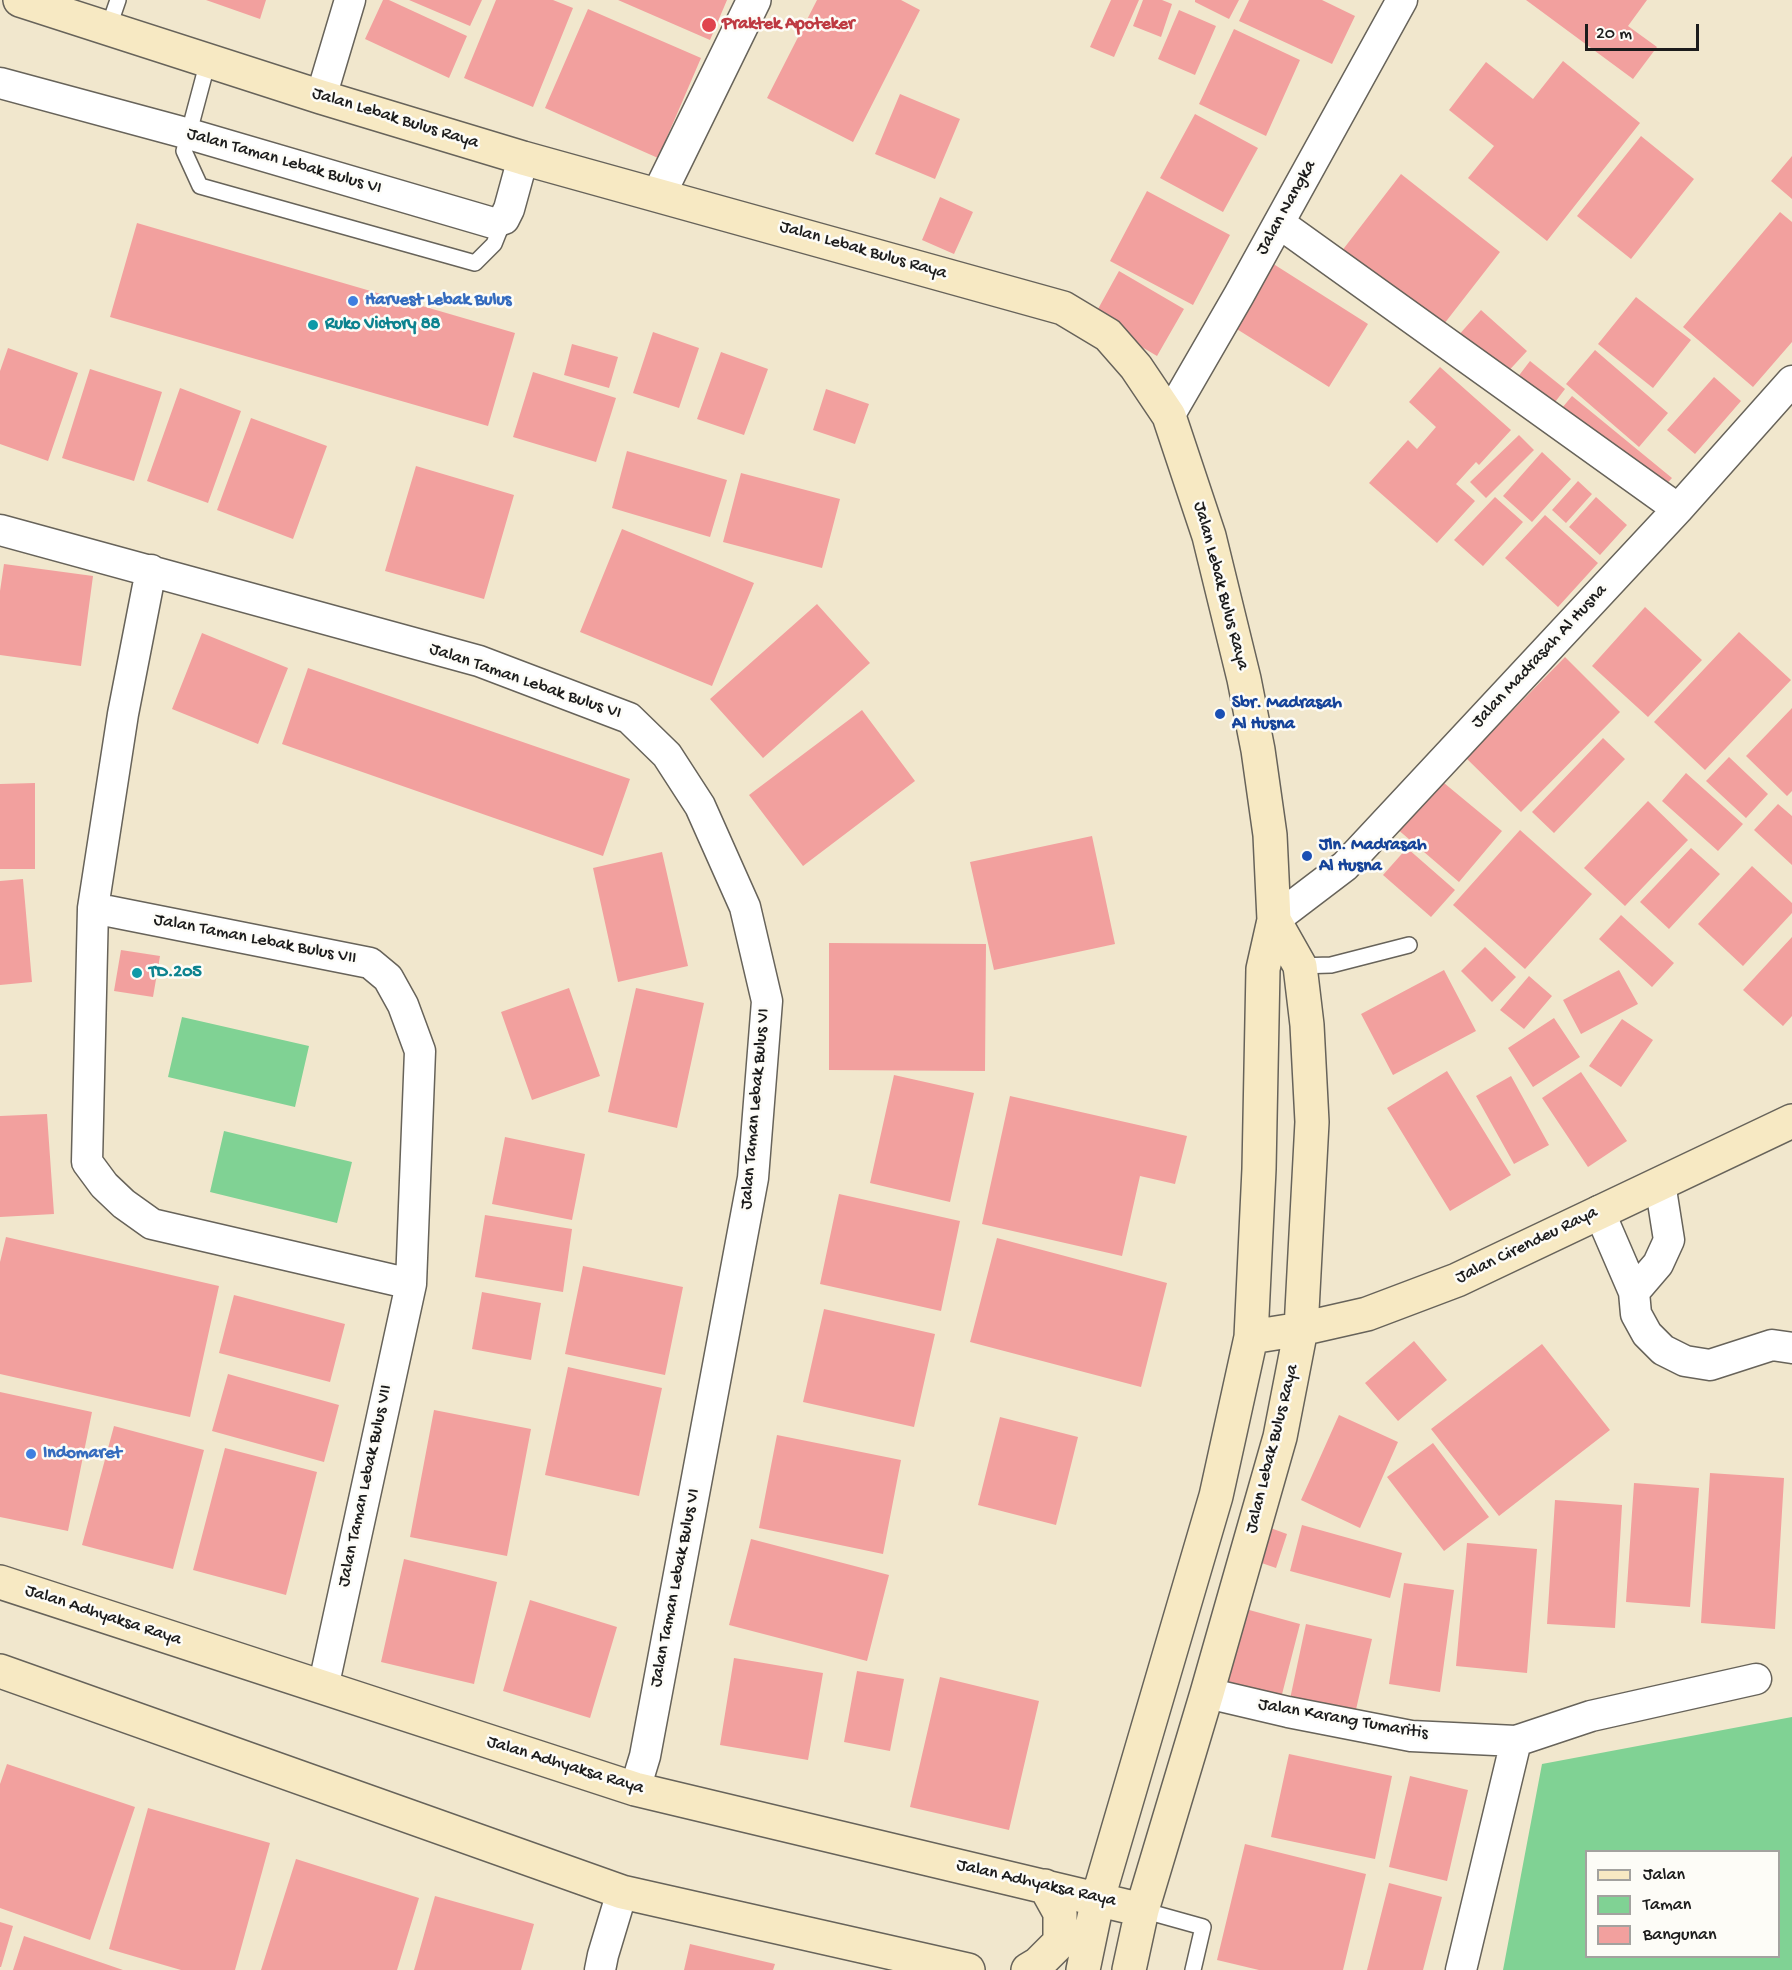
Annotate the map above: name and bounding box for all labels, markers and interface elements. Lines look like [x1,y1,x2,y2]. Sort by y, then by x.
scale bar [1588,12,1702,50]
place label: Praktek Apoteker [722,14,854,36]
marker: Praktek Apoteker [700,16,718,34]
text: 20 m [1596,24,1632,45]
street label: Jalan Lebak Bulus Raya [309,83,481,155]
street label: Jalan Taman Lebak Bulus VI [184,124,384,200]
street label: Jalan Nangka [1252,157,1322,259]
street label: Jalan Lebak Bulus Raya [777,217,949,285]
place label: Harvest Lebak Bulus [365,290,511,312]
marker: Harvest Lebak Bulus [346,294,360,308]
place label: Ruko Victory 88 [325,314,440,336]
marker: Ruko Victory 88 [306,318,320,332]
street label: Jalan Lebak Bulus Raya [1187,500,1253,672]
street label: Jalan Madrasah Al Husna [1468,581,1612,733]
street label: Jalan Taman Lebak Bulus VI [426,639,624,725]
place label: Sbr. Madrasah Al Husna [1232,693,1342,736]
marker: Sbr. Madrasah Al Husna [1213,707,1227,721]
place label: Jln. Madrasah Al Husna [1319,835,1427,878]
marker: Jln. Madrasah Al Husna [1300,849,1314,863]
street label: Jalan Taman Lebak Bulus VII [152,910,358,970]
place label: TD.205 [149,962,202,984]
marker: TD.205 [130,966,144,980]
street label: Jalan Taman Lebak Bulus VI [736,1008,776,1210]
street label: Jalan Cirendeu Raya [1453,1202,1601,1290]
street label: Jalan Lebak Bulus Raya [1242,1362,1304,1536]
street label: Jalan Taman Lebak Bulus VII [334,1383,398,1589]
place label: Indomaret [43,1443,122,1465]
marker: Indomaret [24,1447,38,1461]
street label: Jalan Taman Lebak Bulus VI [646,1487,706,1689]
street label: Jalan Adhyaksa Raya [22,1581,184,1651]
street label: Jalan Karang Tumaritis [1256,1694,1430,1746]
street label: Jalan Adhyaksa Raya [484,1732,646,1800]
legend [1585,1850,1780,1958]
street label: Jalan Adhyaksa Raya [954,1855,1118,1913]
text: Jalan [1643,1865,1685,1886]
text: Taman [1643,1895,1691,1916]
text: Bangunan [1643,1925,1717,1946]

